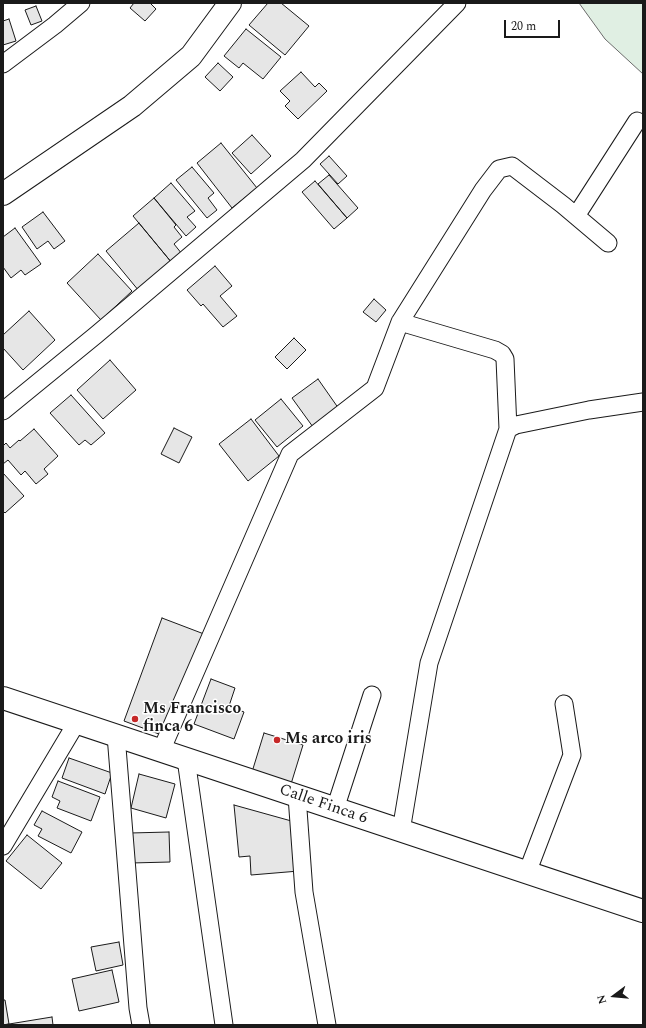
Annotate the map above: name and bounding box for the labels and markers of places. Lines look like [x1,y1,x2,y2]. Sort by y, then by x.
place label: Ms Francisco finca 6 [143,700,241,738]
marker: Ms Francisco finca 6 [130,714,140,724]
place label: Ms arco iris [285,730,372,750]
marker: Ms arco iris [272,735,282,745]

